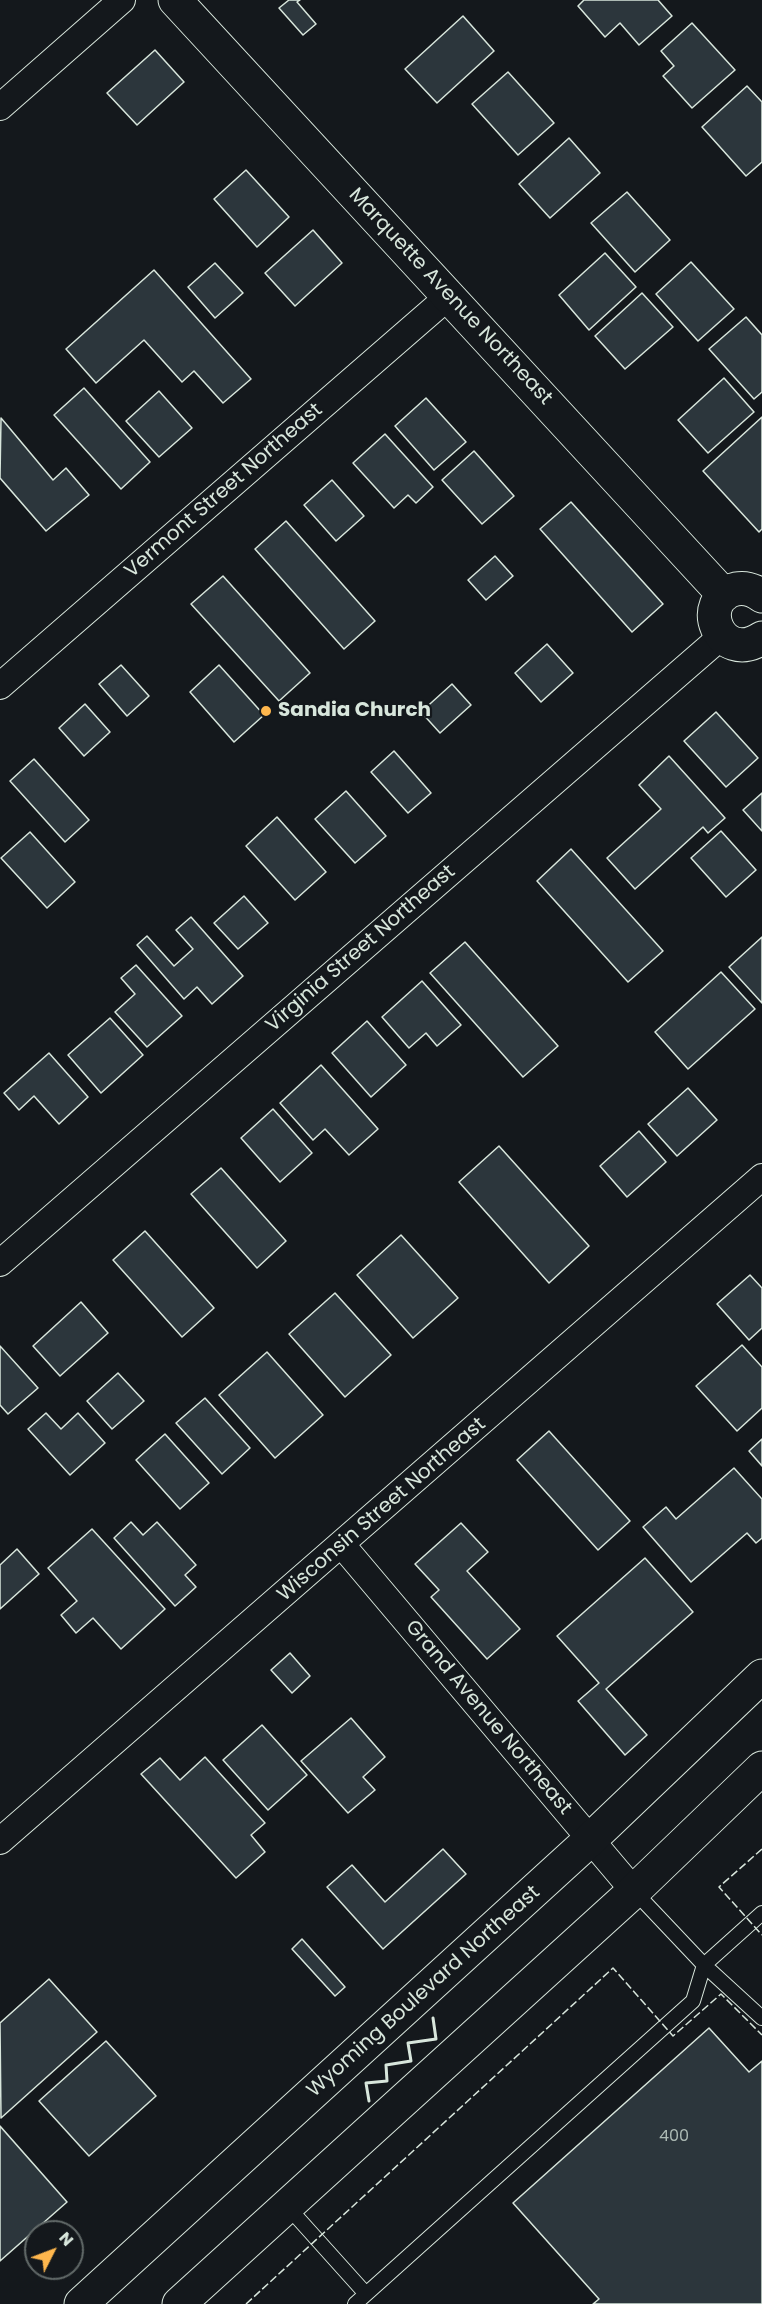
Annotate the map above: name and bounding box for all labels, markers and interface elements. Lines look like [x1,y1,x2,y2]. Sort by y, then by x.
street label: Marquette Avenue Northeast [343,184,557,410]
street label: Vermont Street Northeast [120,399,328,583]
place label: Sandia Church [278,699,431,723]
marker: Sandia Church [259,704,273,718]
street label: Virginia Street Northeast [261,860,461,1038]
street label: Wisconsin Street Northeast [273,1413,491,1607]
street label: Grand Avenue Northeast [400,1616,576,1820]
street label: Wyoming Boulevard Northeast [303,1881,545,2103]
house number: 400 [659,2127,689,2147]
north arrow [24,2220,84,2280]
text: N [54,2227,79,2251]

